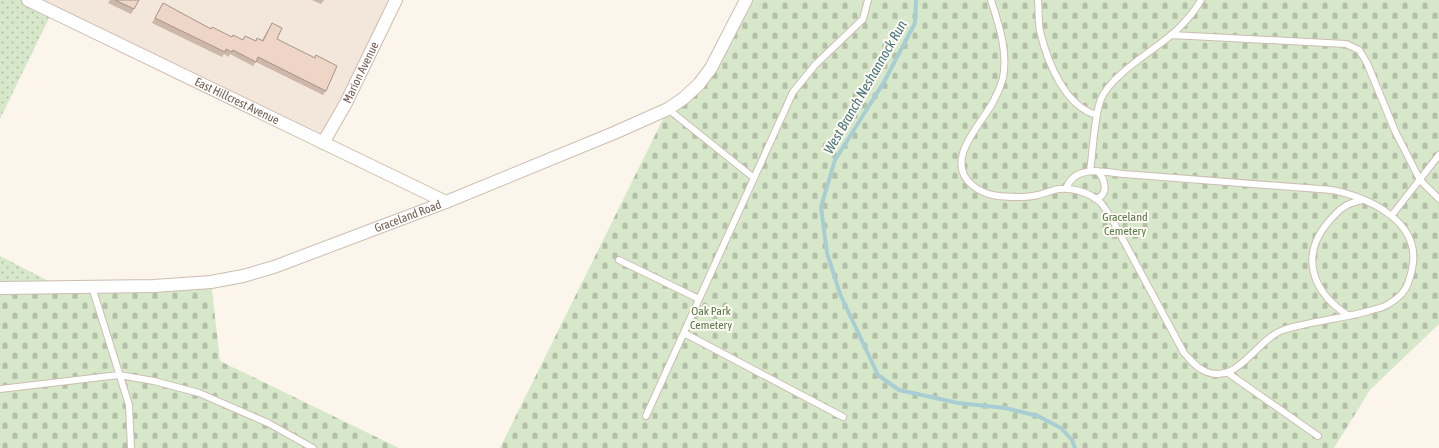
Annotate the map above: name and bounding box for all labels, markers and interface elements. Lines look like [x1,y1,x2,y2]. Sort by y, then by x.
water label: West Branch Neshannock Run [820,17,910,157]
street label: Marion Avenue [340,40,382,105]
street label: East Hillcrest Avenue [192,75,281,127]
street label: Graceland Road [373,198,443,235]
park label: Graceland Cemetery [1102,210,1148,238]
park label: Oak Park Cemetery [690,304,732,332]

